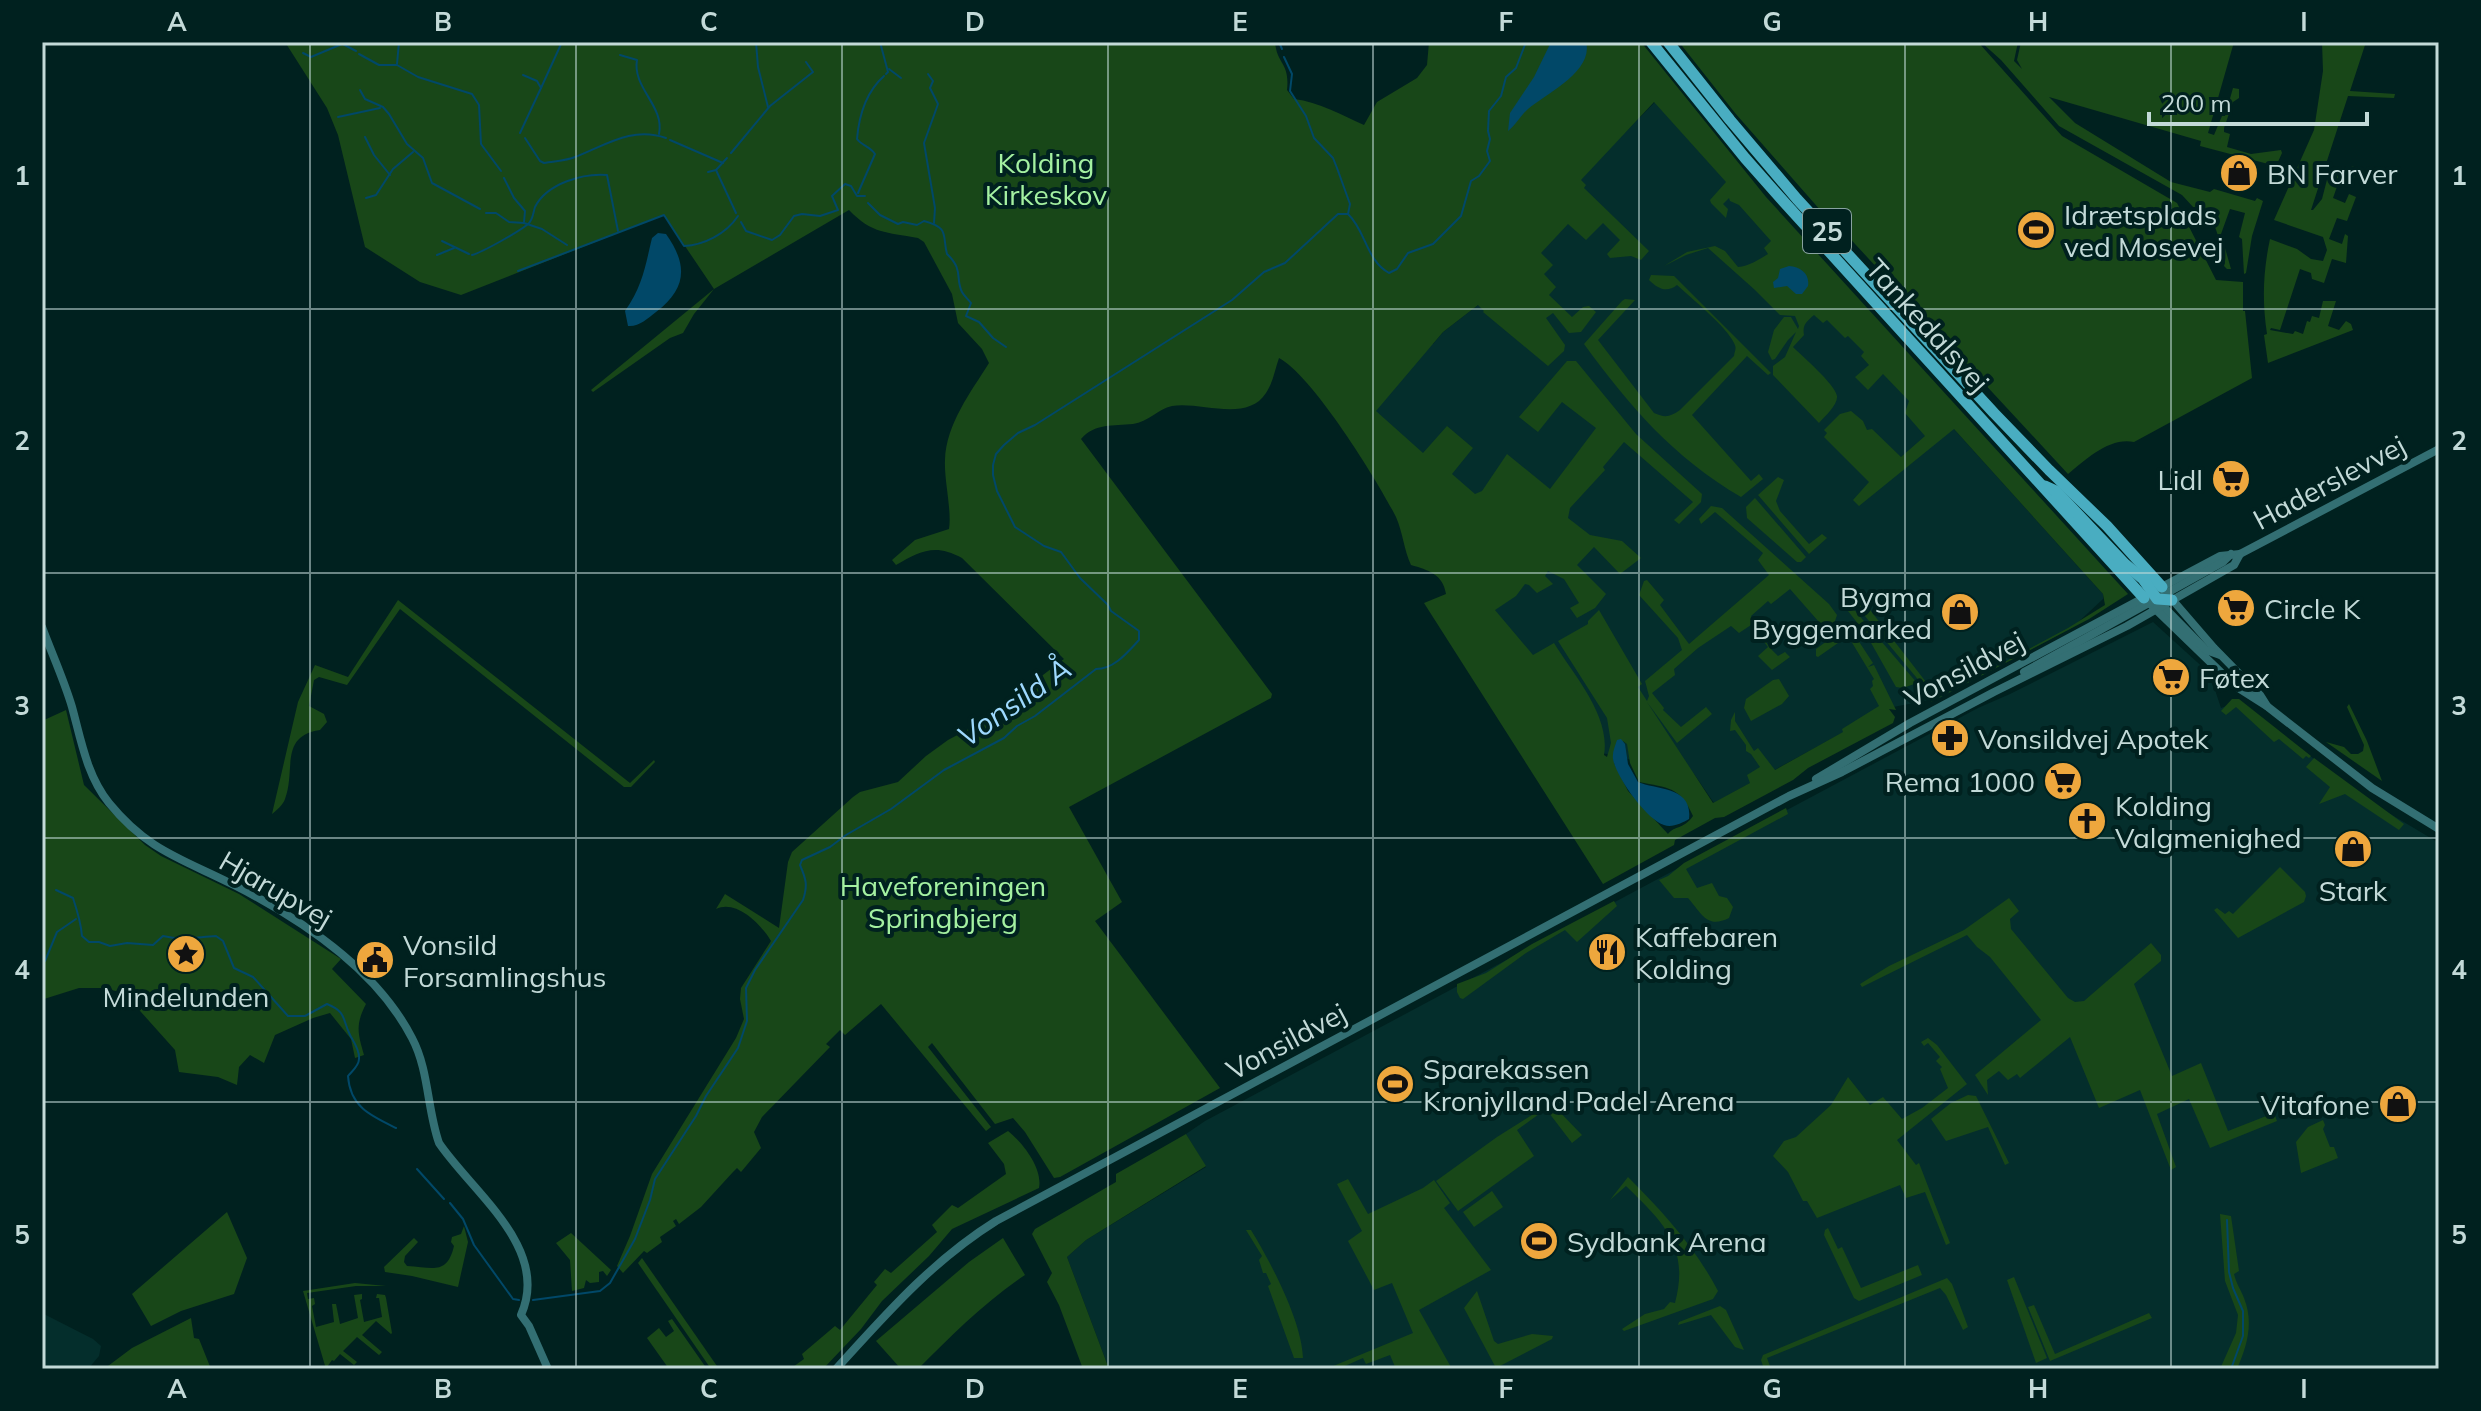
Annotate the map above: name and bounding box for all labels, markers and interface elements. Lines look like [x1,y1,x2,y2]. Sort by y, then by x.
text: A [167,5,187,38]
text: B [434,5,452,38]
text: C [700,5,718,38]
text: D [965,5,985,38]
text: E [1232,5,1248,38]
text: F [1499,5,1514,38]
text: G [1762,5,1782,38]
text: H [2028,5,2048,38]
text: I [2300,5,2308,38]
scale bar [2149,76,2367,126]
text: 200 m [2161,88,2232,118]
park label: Kolding Kirkeskov [985,145,1107,212]
shop icon: BN Farver [2218,152,2260,194]
place label: BN Farver [2267,156,2398,191]
text: 1 [14,159,30,192]
text: 1 [2451,159,2467,192]
place label: Idrætsplads ved Mosevej [2064,197,2224,264]
road number: 25 [1803,209,1851,253]
sports icon: Idrætsplads ved Mosevej [2015,209,2057,251]
street label: Tankedalsvej [1859,251,1997,399]
text: 2 [14,424,30,457]
text: 2 [2451,424,2467,457]
street label: Haderslevvej [2247,427,2411,537]
supermarket icon: Lidl [2210,458,2252,500]
place label: Lidl [2158,462,2203,497]
place label: Bygma Byggemarked [1752,579,1932,646]
supermarket icon: Circle K [2215,587,2257,629]
shop icon: Bygma Byggemarked [1939,591,1981,633]
place label: Circle K [2264,591,2362,626]
street label: Vonsildvej [1898,623,2030,715]
water label: Vonsild Å [949,649,1079,755]
supermarket icon: Føtex [2150,656,2192,698]
place label: Føtex [2199,660,2270,695]
text: 3 [14,689,30,722]
text: 3 [2451,689,2467,722]
pharmacy icon: Vonsildvej Apotek [1929,717,1971,759]
place label: Vonsildvej Apotek [1978,721,2209,756]
supermarket icon: Rema 1000 [2042,760,2084,802]
place label: Rema 1000 [1885,764,2035,799]
place label: Kolding Valgmenighed [2115,788,2302,855]
church icon: Kolding Valgmenighed [2066,800,2108,842]
shop icon: Stark [2332,828,2374,870]
street label: Hjarupvej [213,843,339,935]
park label: Haveforeningen Springbjerg [840,868,1046,935]
place label: Stark [2319,873,2388,908]
place label: Kaffebaren Kolding [1635,919,1778,986]
place label: Vonsild Forsamlingshus [403,927,606,994]
restaurant icon: Kaffebaren Kolding [1586,931,1628,973]
place icon: Mindelunden [165,933,207,975]
public building icon: Vonsild Forsamlingshus [354,939,396,981]
text: 4 [14,953,30,986]
text: 4 [2451,953,2467,986]
place label: Mindelunden [103,979,269,1014]
street label: Vonsildvej [1220,995,1352,1087]
place label: Sparekassen Kronjylland Padel Arena [1423,1051,1735,1118]
sports icon: Sparekassen Kronjylland Padel Arena [1374,1063,1416,1105]
shop icon: Vitafone [2377,1083,2419,1125]
place label: Vitafone [2260,1087,2370,1122]
text: 5 [14,1218,30,1251]
text: 5 [2451,1218,2467,1251]
sports icon: Sydbank Arena [1518,1220,1560,1262]
place label: Sydbank Arena [1567,1224,1766,1259]
text: A [167,1372,187,1405]
text: B [434,1372,452,1405]
text: C [700,1372,718,1405]
text: D [965,1372,985,1405]
text: E [1232,1372,1248,1405]
text: F [1499,1372,1514,1405]
text: G [1762,1372,1782,1405]
text: H [2028,1372,2048,1405]
text: I [2300,1372,2308,1405]

